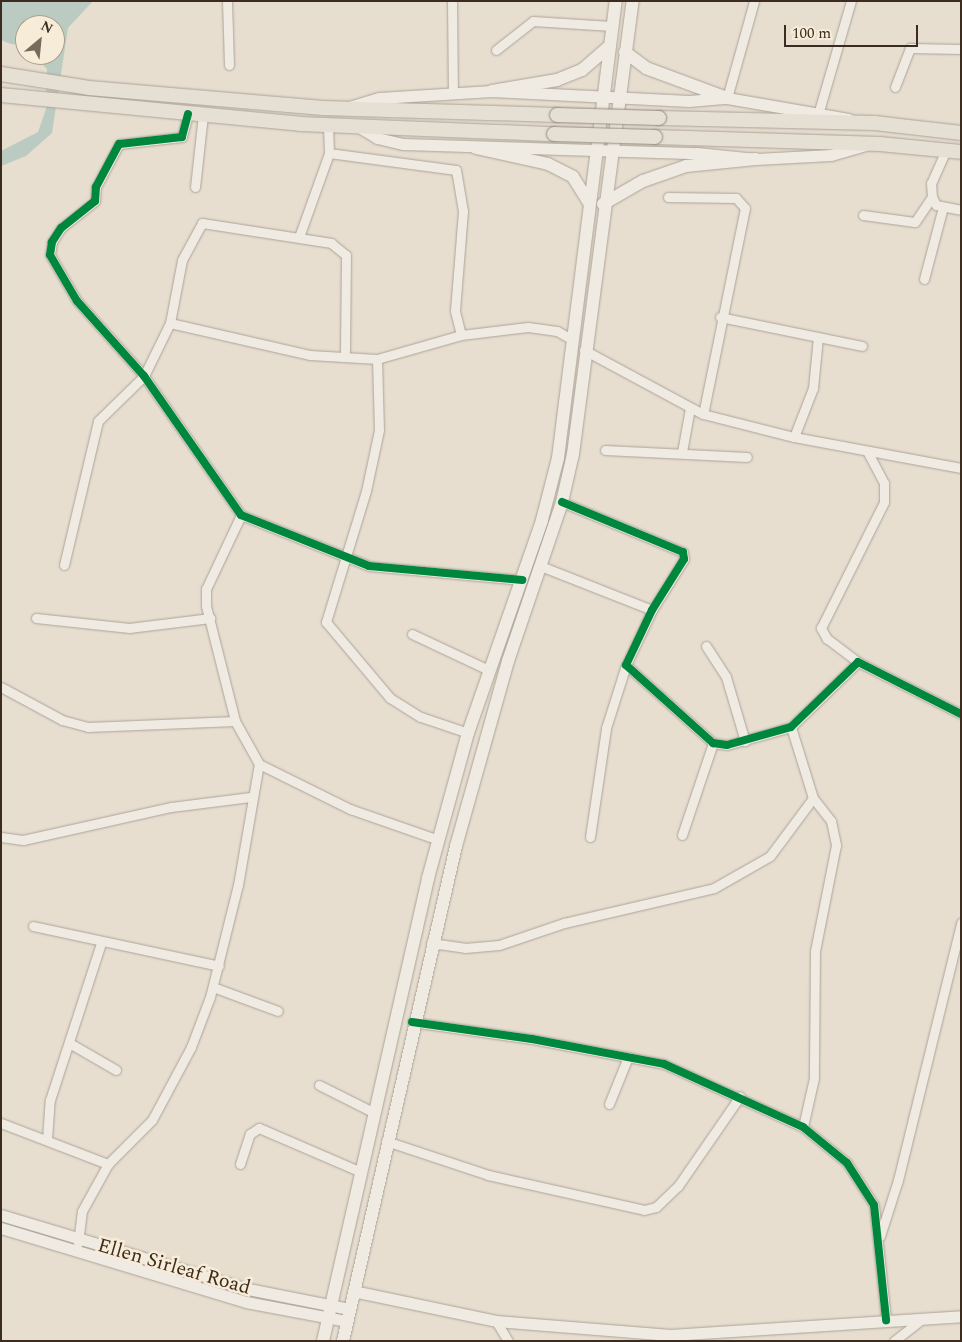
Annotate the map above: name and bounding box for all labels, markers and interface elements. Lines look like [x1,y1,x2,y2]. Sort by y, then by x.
north arrow [15,15,65,65]
text: N [37,15,57,39]
scale bar [787,15,921,47]
text: 100 m [792,22,831,45]
street label: Ellen Sirleaf Road [95,1234,253,1300]

